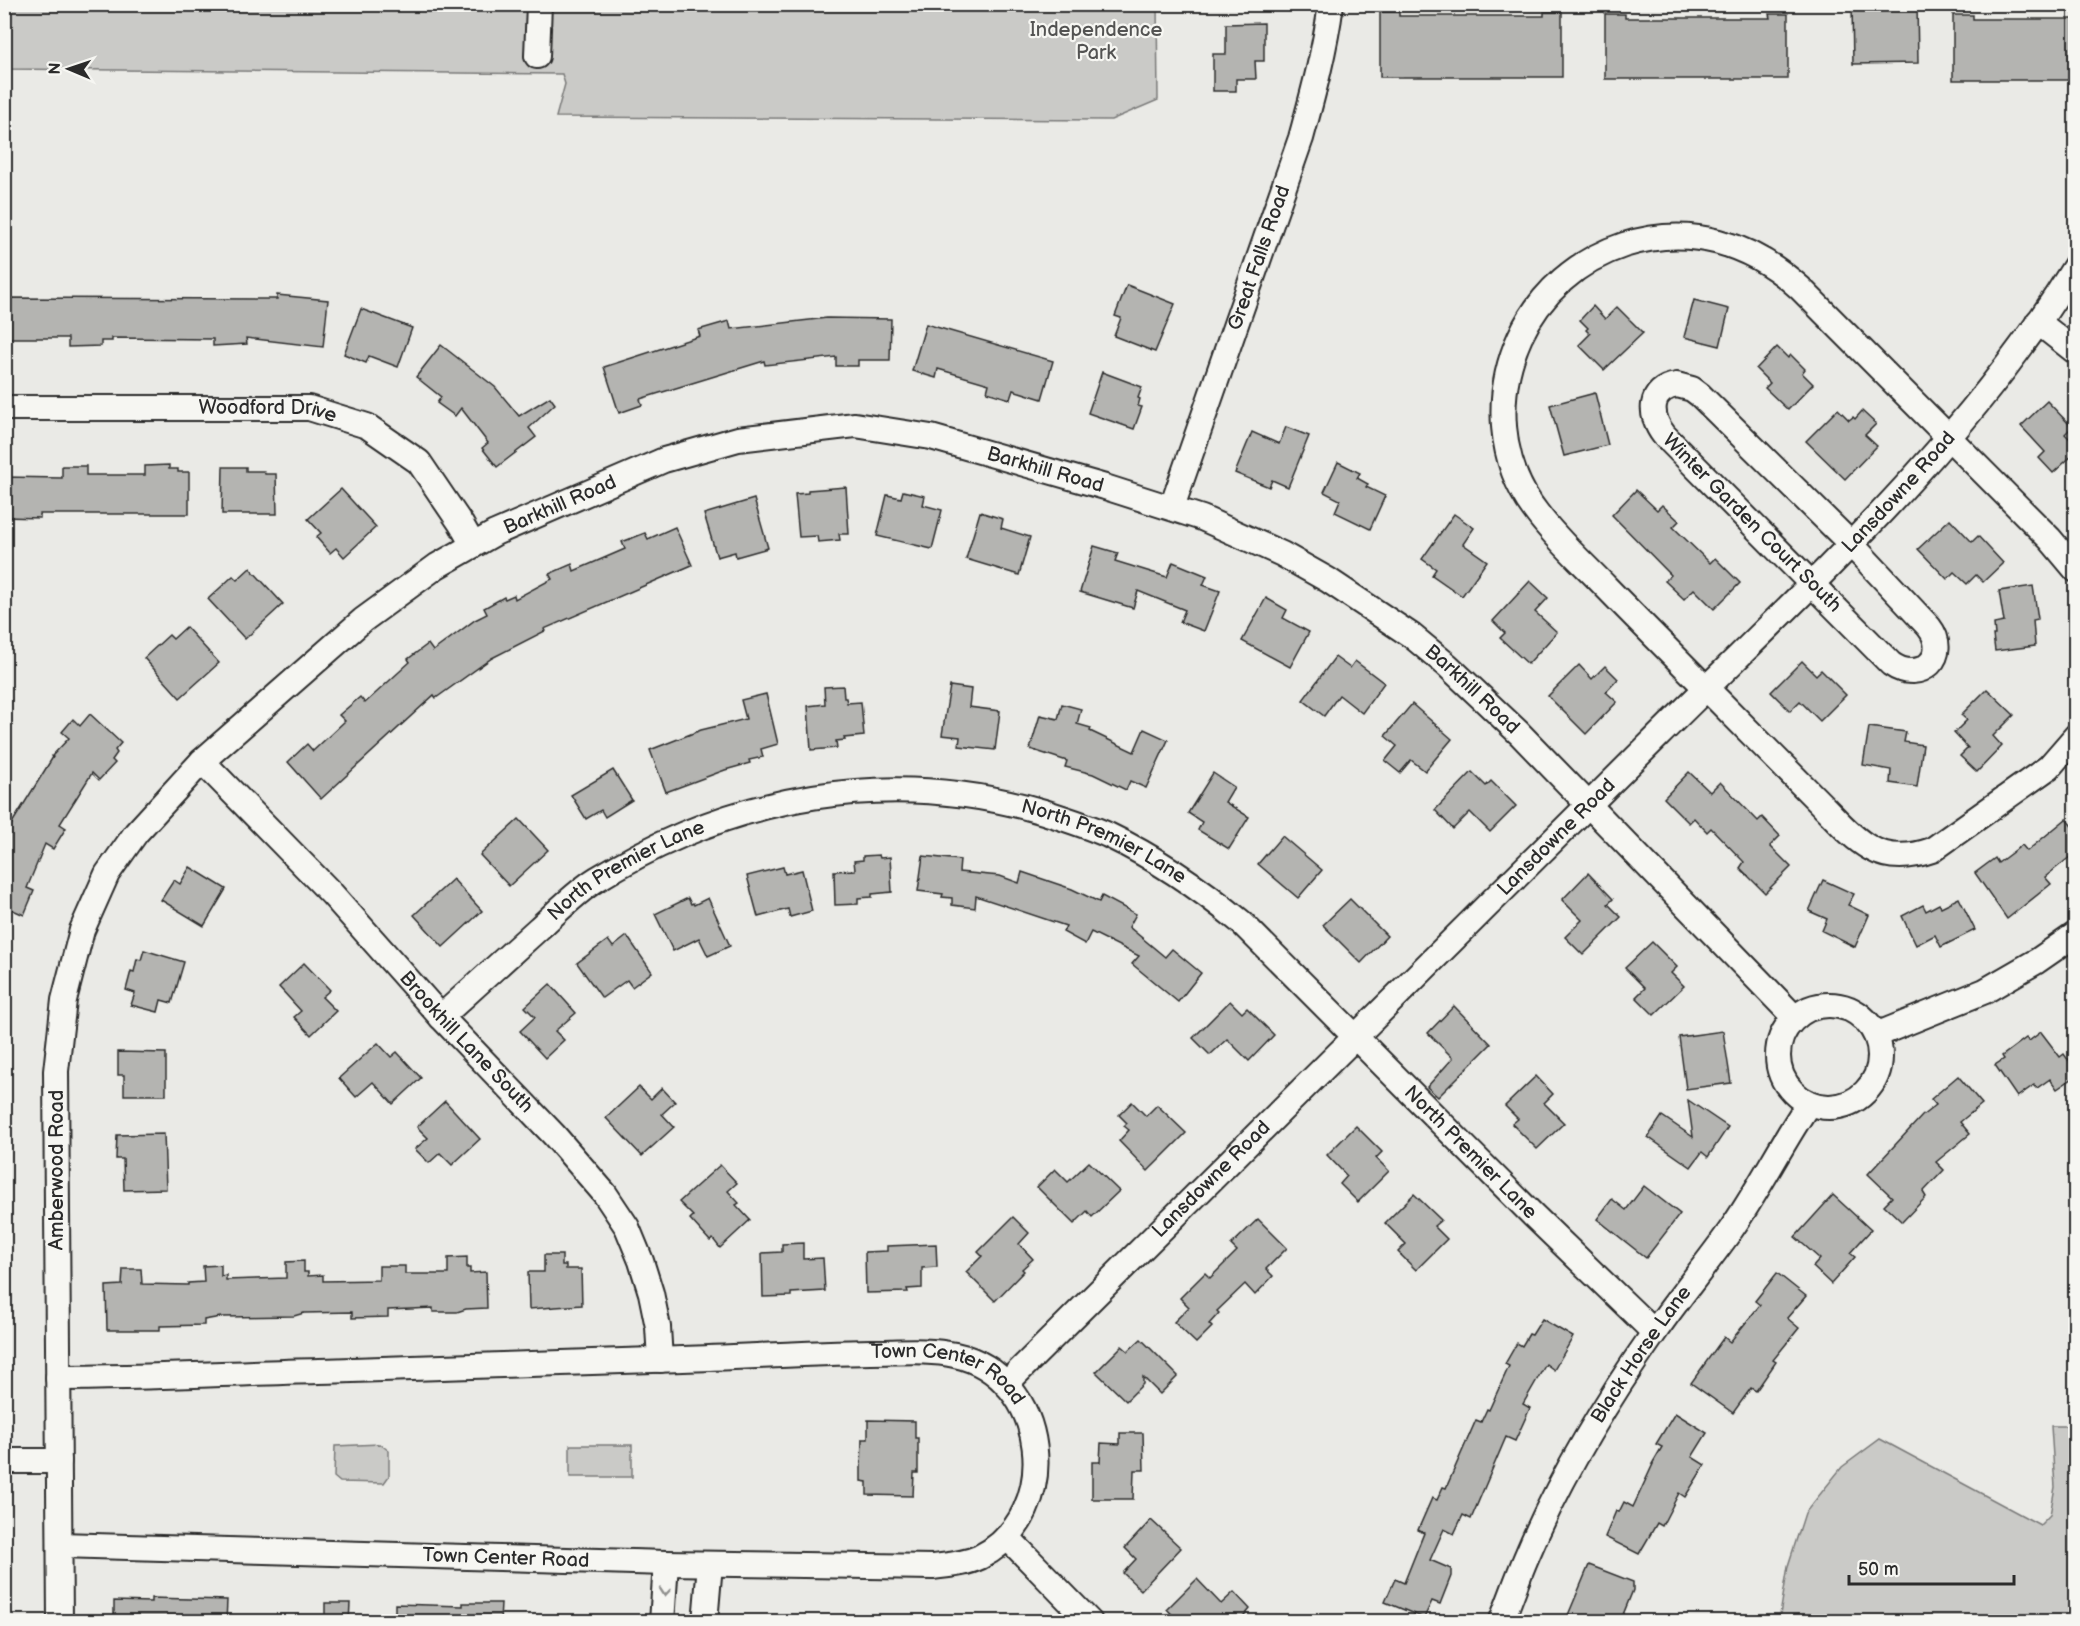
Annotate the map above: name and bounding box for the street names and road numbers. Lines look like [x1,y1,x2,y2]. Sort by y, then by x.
street label: Great Falls Road [1223,182,1296,333]
street label: Woodford Drive [199,396,340,428]
street label: Lansdowne Road [1837,427,1961,558]
street label: Winter Garden Court South [1658,429,1846,617]
street label: Barkhill Road [984,442,1107,498]
street label: Barkhill Road [500,470,620,540]
street label: Barkhill Road [1420,640,1525,739]
street label: Lansdowne Road [1492,773,1620,901]
street label: North Premier Lane [1019,794,1191,889]
street label: North Premier Lane [543,815,708,926]
street label: Brookhill Lane South [394,966,538,1118]
street label: North Premier Lane [1399,1081,1542,1224]
street label: Amberwood Road [45,1090,69,1250]
street label: Lansdowne Road [1147,1116,1275,1243]
street label: Black Horse Lane [1586,1281,1696,1428]
street label: Town Center Road [871,1339,1030,1409]
street label: Town Center Road [422,1543,590,1573]

